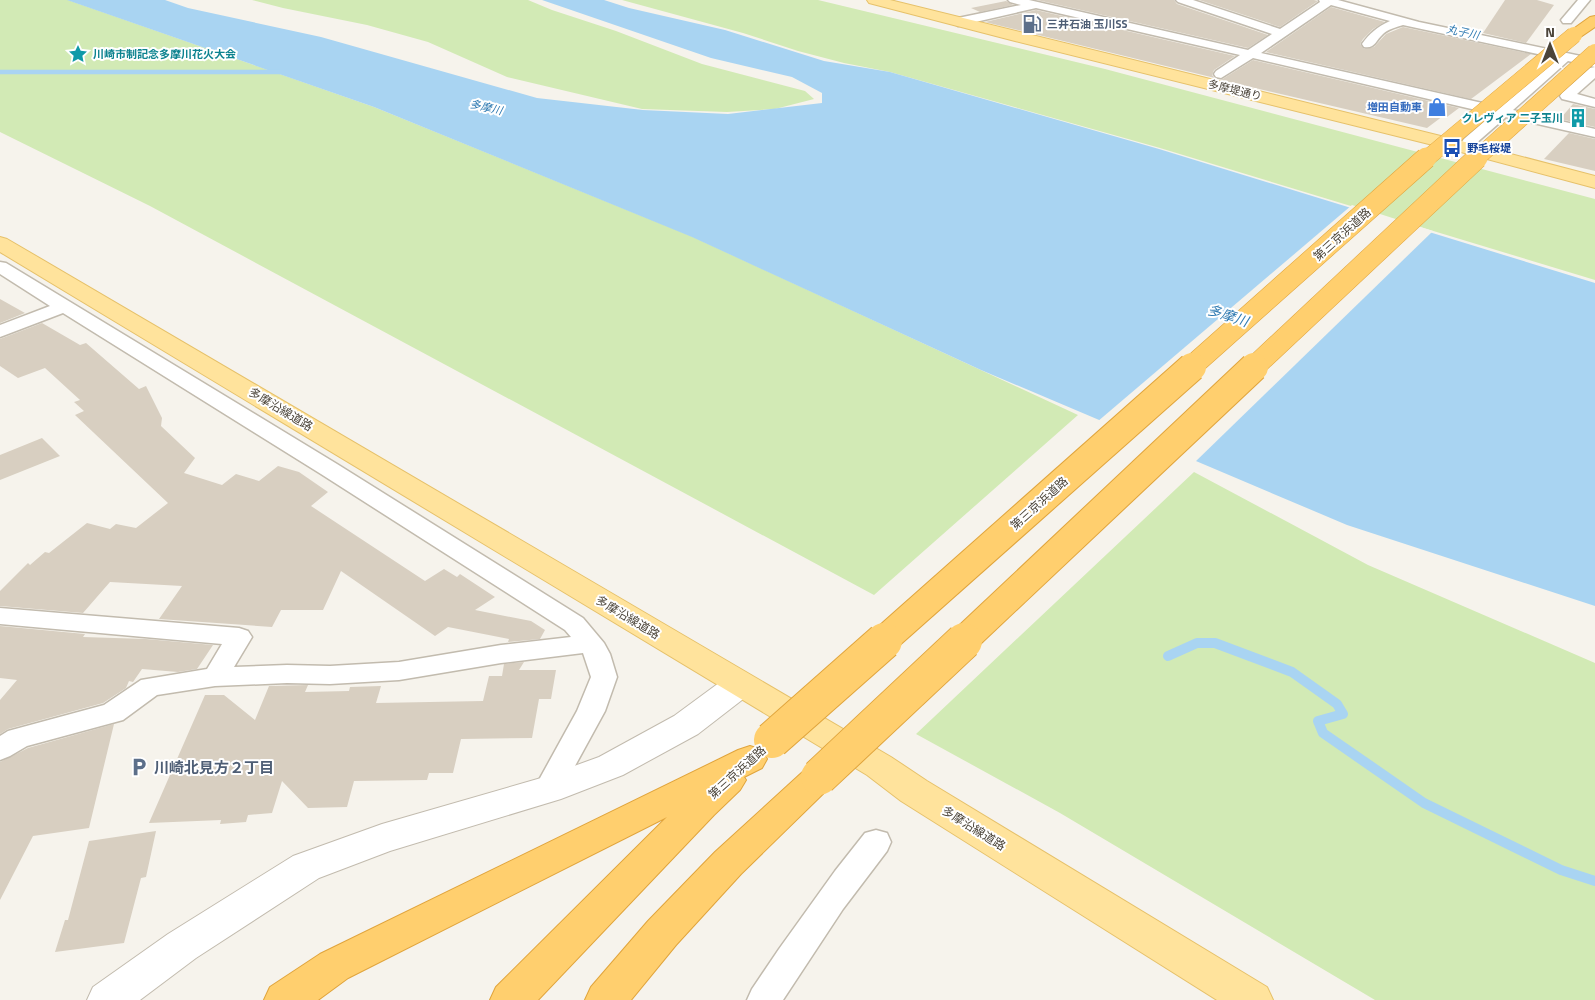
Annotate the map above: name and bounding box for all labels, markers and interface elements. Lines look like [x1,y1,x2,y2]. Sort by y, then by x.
fuel station icon: 三井石油 玉川SS [1021,13,1043,35]
place label: 三井石油 玉川SS [1047,16,1127,32]
north arrow [1525,20,1575,70]
water label: 丸子川 [1445,21,1482,43]
text: N [1545,21,1555,42]
place icon: 川崎市制記念多摩川花火大会 [67,43,89,65]
place label: 川崎市制記念多摩川花火大会 [93,46,236,62]
street label: 多摩堤通り [1206,76,1264,104]
water label: 多摩川 [468,95,505,119]
shop icon: 増田自動車 [1426,96,1448,118]
place label: 増田自動車 [1367,99,1422,115]
building icon: クレヴィア 二子玉川 [1567,107,1589,129]
place label: クレヴィア 二子玉川 [1462,110,1563,126]
bus stop icon: 野毛桜堤 [1441,137,1463,159]
place label: 野毛桜堤 [1467,140,1511,156]
street label: 第三京浜道路 [1309,203,1375,265]
water label: 多摩川 [1205,299,1253,332]
street label: 多摩沿線道路 [245,382,317,436]
street label: 第三京浜道路 [1006,472,1072,534]
street label: 多摩沿線道路 [592,590,664,644]
street label: 第三京浜道路 [704,741,770,803]
parking icon: 川崎北見方２丁目 [128,756,150,778]
place label: 川崎北見方２丁目 [154,756,274,779]
street label: 多摩沿線道路 [938,801,1010,855]

